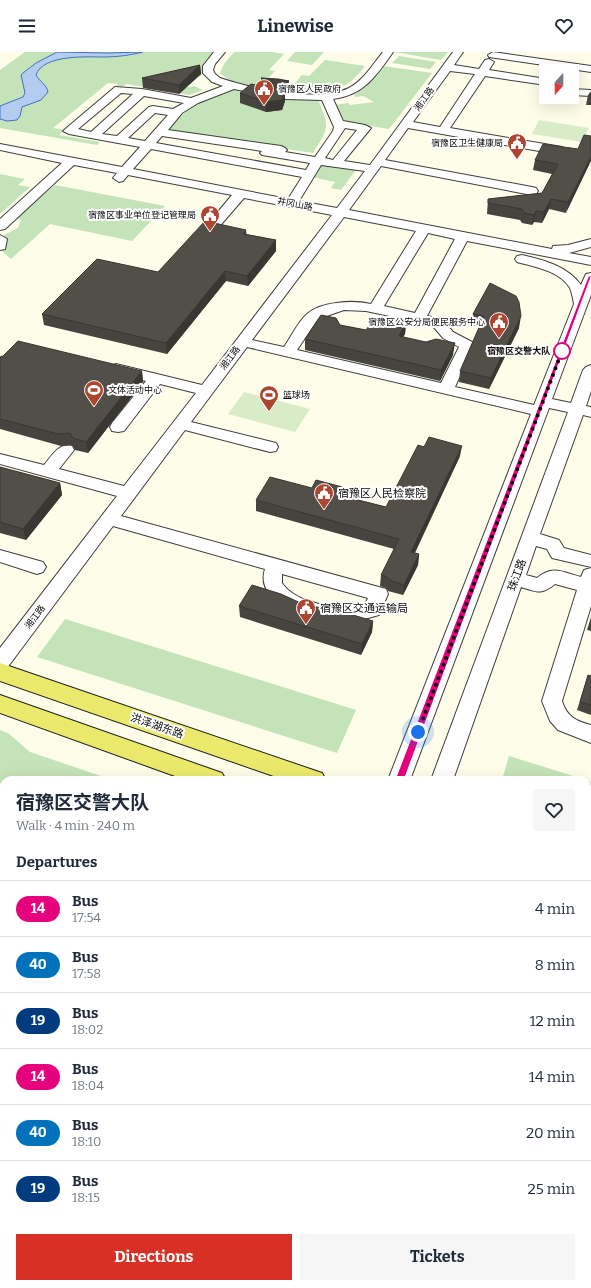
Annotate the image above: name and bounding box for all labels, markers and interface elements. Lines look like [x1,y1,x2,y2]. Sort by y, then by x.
icon: menu [16,15,38,37]
text: Linewise [257,15,334,37]
icon: heart [553,15,575,37]
north arrow [539,64,579,104]
map controls [539,64,579,104]
public building icon: 宿豫区人民政府 [253,78,275,106]
place label: 宿豫区人民政府 [278,84,341,94]
street label: 湘江路 [412,85,436,113]
public building icon: 宿豫区卫生健康局 [506,132,528,160]
place label: 宿豫区卫生健康局 [431,138,503,148]
street label: 井冈山路 [276,196,314,212]
public building icon: 宿豫区事业单位登记管理局 [199,204,221,232]
place label: 宿豫区事业单位登记管理局 [88,210,196,220]
public building icon: 宿豫区公安分局便民服务中心 [488,311,510,339]
place label: 宿豫区公安分局便民服务中心 [368,317,485,327]
marker: 宿豫区交警大队 [553,342,571,360]
street label: 湘江路 [218,344,242,372]
place label: 宿豫区交警大队 [487,346,551,356]
sports icon: 文体活动中心 [83,379,105,407]
sports icon: 篮球场 [258,384,280,412]
place label: 文体活动中心 [108,385,162,395]
place label: 篮球场 [283,390,310,400]
public building icon: 宿豫区人民检察院 [313,482,335,510]
place label: 宿豫区人民检察院 [338,487,426,500]
street label: 珠江路 [505,557,529,593]
public building icon: 宿豫区交通运输局 [295,597,317,625]
place label: 宿豫区交通运输局 [320,602,408,615]
street label: 湘江路 [23,603,47,631]
street label: 洪泽湖东路 [129,711,185,741]
your location [408,722,428,742]
button: heart [533,789,575,831]
text: 宿豫区交警大队 [16,791,149,814]
text: Walk · 4 min · 240 m [16,818,135,833]
text: Departures [16,853,97,871]
text: Bus [72,892,98,910]
text: 14 [31,900,45,917]
text: 4 min [535,900,575,918]
text: 17:54 [72,910,101,925]
text: Bus [72,948,98,966]
text: 40 [29,956,47,973]
text: 8 min [535,956,575,974]
text: 17:58 [72,966,101,981]
text: Bus [72,1004,98,1022]
text: 19 [31,1012,45,1029]
text: 12 min [529,1012,575,1030]
text: 18:02 [72,1022,103,1037]
text: Bus [72,1060,98,1078]
text: 14 [31,1068,45,1085]
text: 14 min [529,1068,575,1086]
text: 18:04 [72,1078,104,1093]
text: Bus [72,1116,98,1134]
text: 40 [29,1124,47,1141]
text: 20 min [526,1124,575,1142]
text: 18:10 [72,1134,101,1149]
text: Bus [72,1172,98,1190]
text: 19 [31,1180,45,1197]
text: 25 min [528,1180,575,1198]
text: 18:15 [72,1190,100,1205]
button: Directions [16,1234,292,1280]
button: Tickets [300,1234,575,1280]

